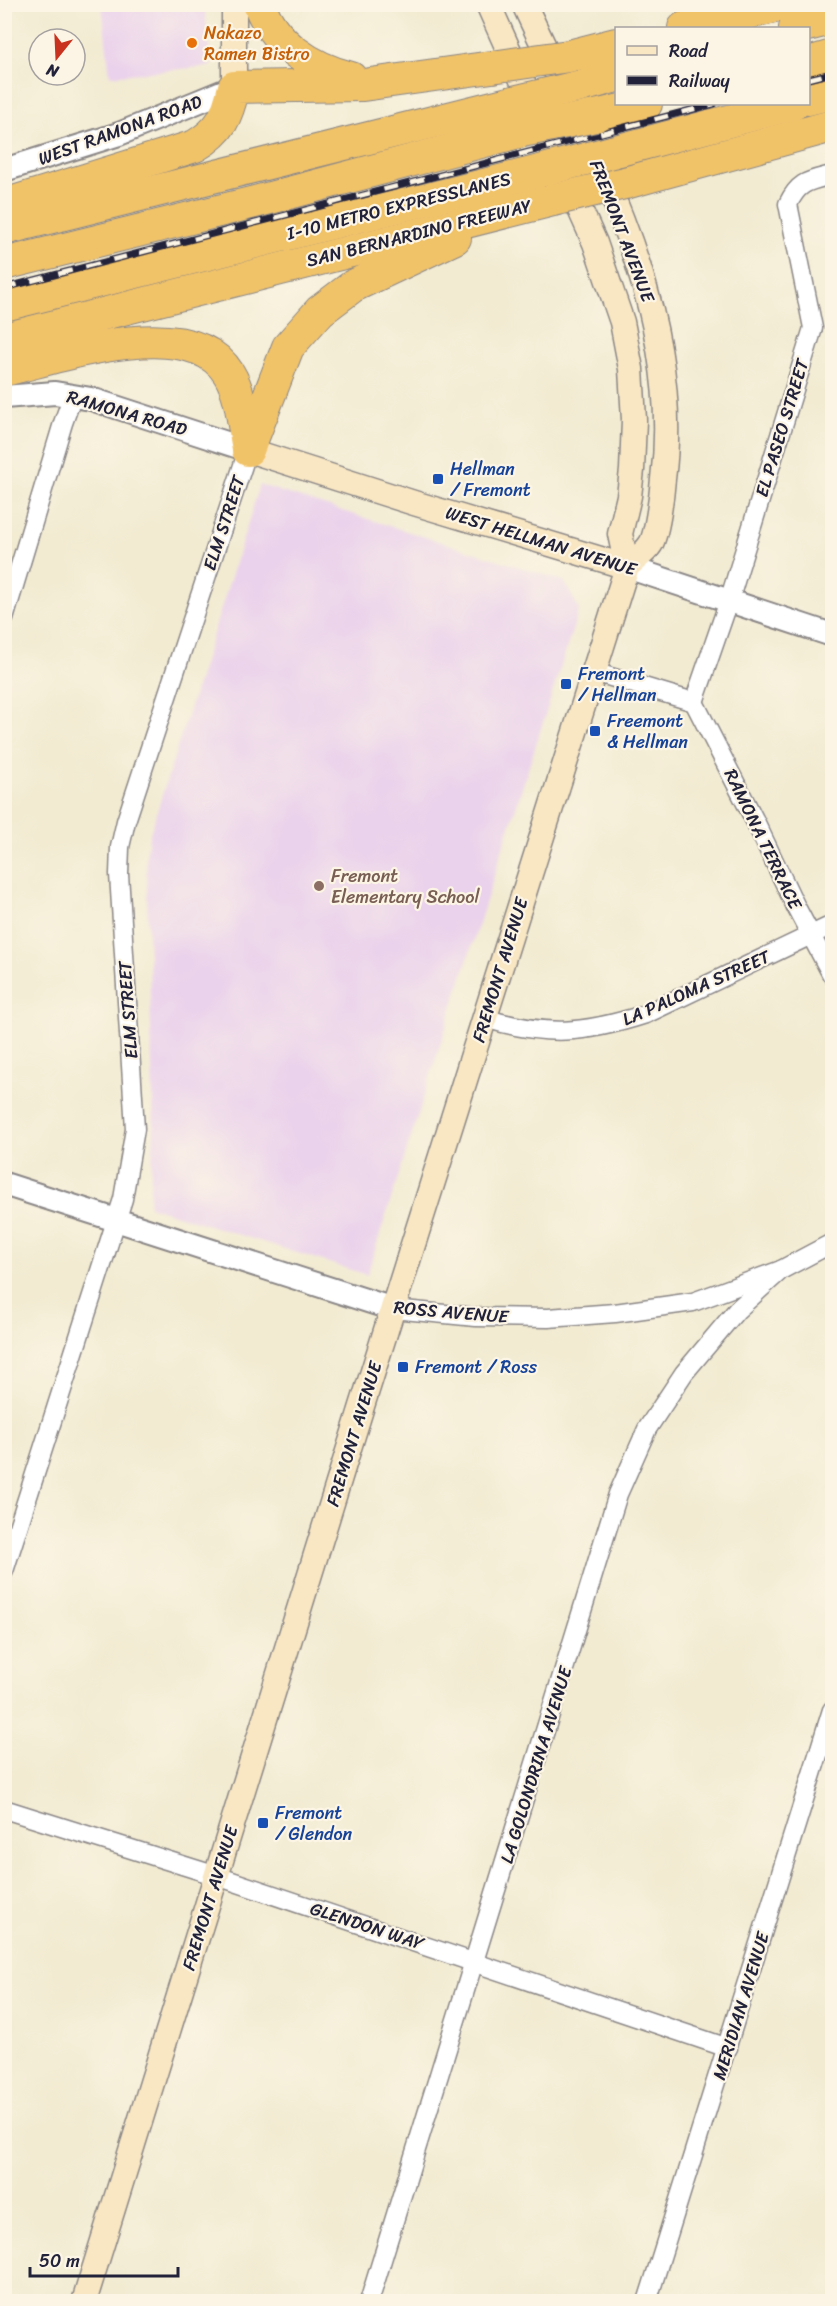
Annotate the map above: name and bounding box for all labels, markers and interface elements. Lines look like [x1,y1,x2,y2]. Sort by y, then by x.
place label: Nakazo Ramen Bistro [204,17,310,70]
north arrow [27,27,87,87]
legend [615,27,810,105]
text: Road [669,35,709,67]
marker: Nakazo Ramen Bistro [185,36,199,50]
text: N [42,55,63,87]
text: Railway [669,65,731,97]
street label: WEST RAMONA ROAD [33,85,207,175]
street label: FREMONT AVENUE [580,155,664,308]
street label: I-10 METRO EXPRESSLANES [283,163,515,250]
street label: SAN BERNARDINO FREEWAY [303,189,536,277]
street label: EL PASEO STREET [746,354,818,501]
street label: RAMONA ROAD [63,381,191,446]
place label: Hellman / Fremont [450,453,531,506]
street label: ELM STREET [194,471,255,574]
marker: Hellman / Fremont [431,472,445,486]
street label: WEST HELLMAN AVENUE [442,497,641,586]
place label: Fremont / Hellman [578,658,657,711]
marker: Fremont / Hellman [559,677,573,691]
place label: Freemont & Hellman [607,705,688,758]
marker: Freemont & Hellman [588,724,602,738]
street label: RAMONA TERRACE [715,763,811,916]
place label: Fremont Elementary School [331,860,480,913]
marker: Fremont Elementary School [312,879,326,893]
street label: FREMONT AVENUE [463,893,538,1047]
street label: LA PALOMA STREET [617,940,776,1035]
street label: ELM STREET [109,959,147,1060]
street label: ROSS AVENUE [392,1291,511,1333]
place label: Fremont / Ross [415,1351,538,1383]
street label: FREMONT AVENUE [317,1357,392,1511]
marker: Fremont / Ross [396,1360,410,1374]
street label: LA GOLONDRINA AVENUE [491,1662,581,1867]
place label: Fremont / Glendon [275,1797,353,1850]
marker: Fremont / Glendon [256,1816,270,1830]
street label: FREMONT AVENUE [173,1821,248,1975]
street label: GLENDON WAY [306,1893,429,1960]
street label: MERIDIAN AVENUE [703,1927,779,2084]
scale bar [30,2240,178,2278]
text: 50 m [39,2245,80,2277]

